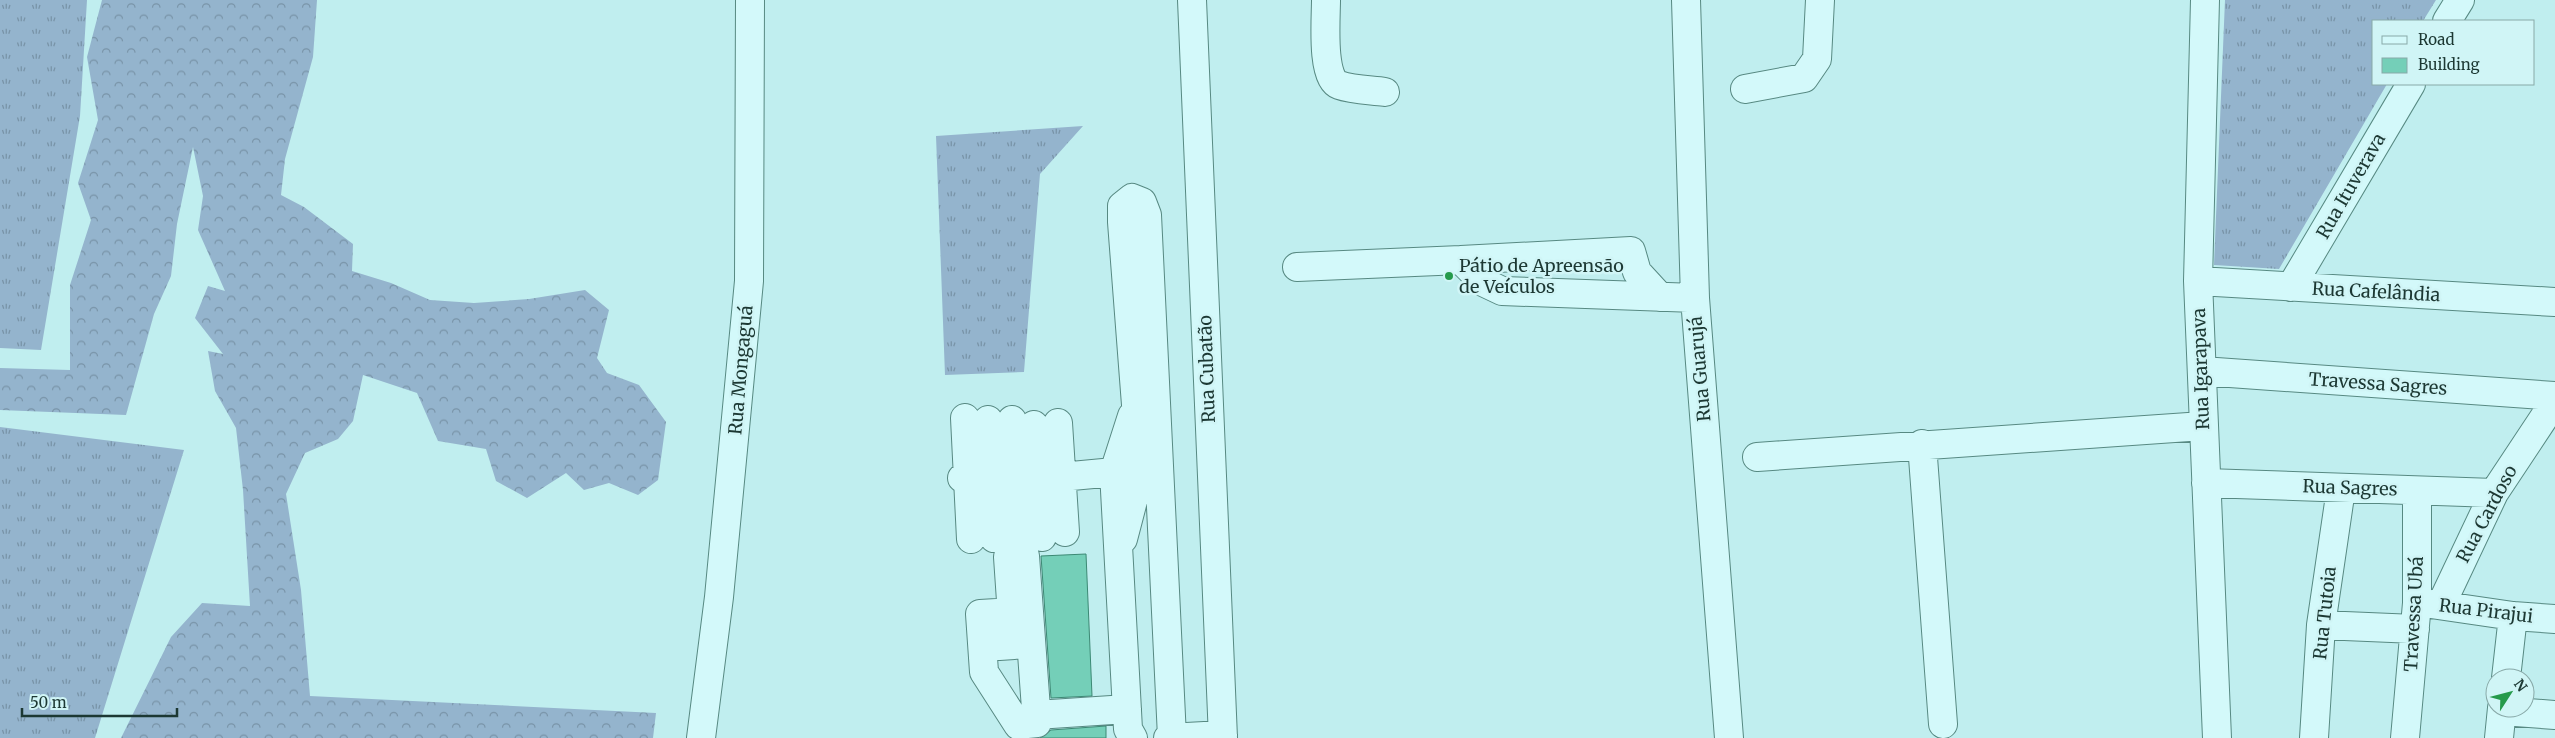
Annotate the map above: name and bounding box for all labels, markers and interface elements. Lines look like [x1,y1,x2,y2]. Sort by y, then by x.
legend [2372,20,2535,85]
text: Road [2418,30,2454,49]
text: Building [2418,55,2480,74]
street label: Rua Ituverava [2311,128,2390,243]
place label: Pátio de Apreensão de Veículos [1459,254,1624,298]
marker: Pátio de Apreensão de Veículos [1443,270,1455,282]
street label: Rua Cafelândia [2311,277,2441,306]
street label: Rua Mongaguá [723,304,758,436]
street label: Rua Igarapava [2187,307,2214,430]
street label: Rua Cubatão [1193,315,1220,423]
street label: Rua Guarujá [1683,315,1716,423]
street label: Travessa Sagres [2308,367,2448,400]
street label: Rua Cardoso [2451,461,2522,567]
street label: Rua Sagres [2302,474,2398,501]
street label: Travessa Ubá [2399,555,2428,672]
street label: Rua Tutoia [2308,565,2341,661]
street label: Rua Pirajui [2438,593,2535,628]
north arrow [2485,668,2535,718]
text: N [2510,676,2531,695]
scale bar [22,686,178,718]
text: 50 m [30,693,67,712]

